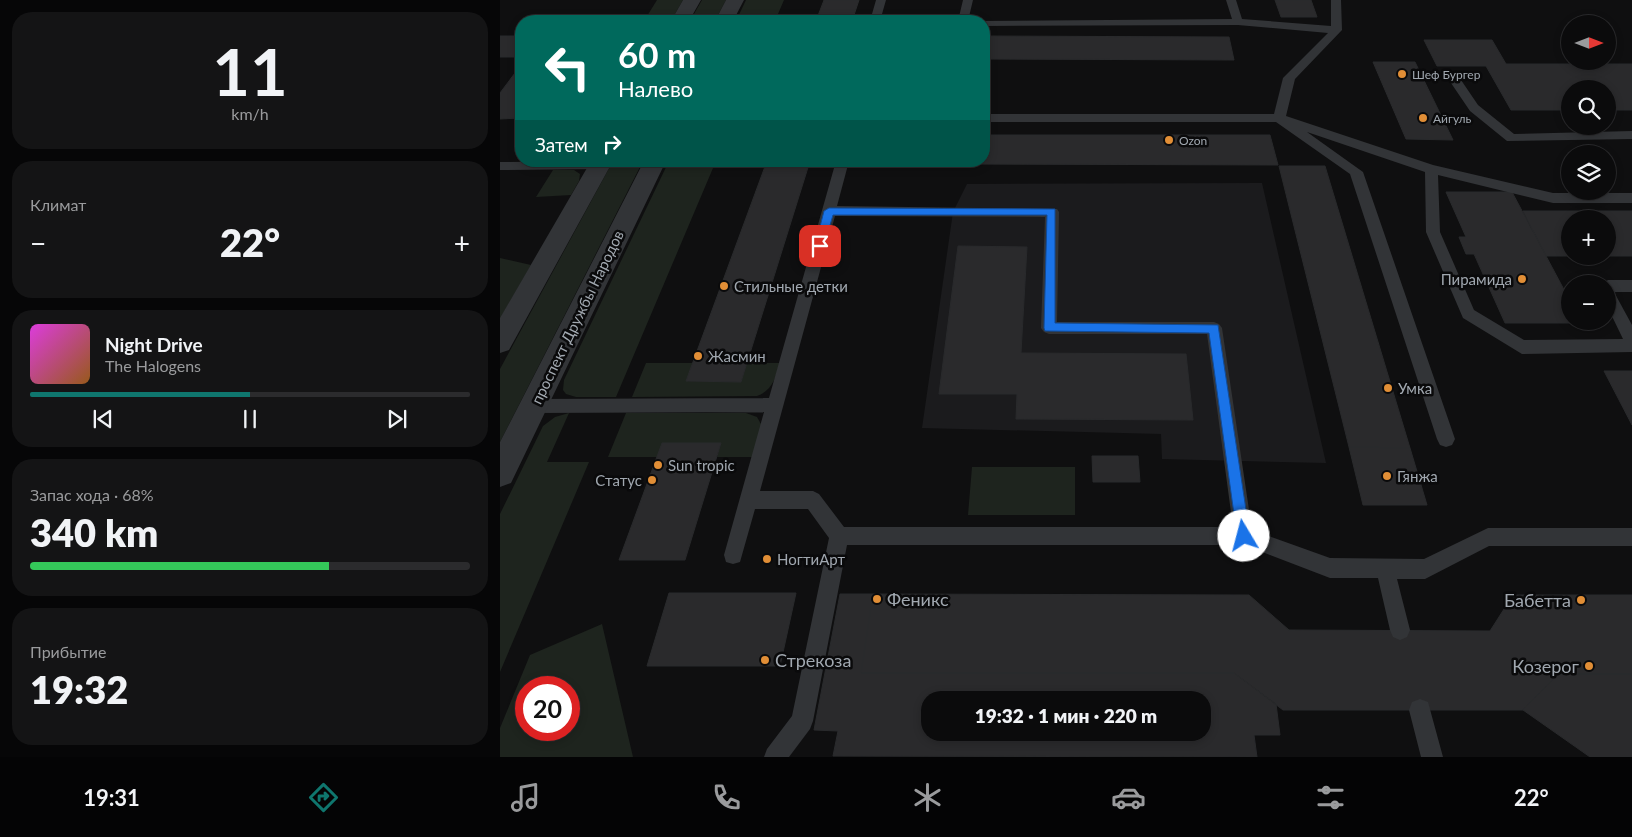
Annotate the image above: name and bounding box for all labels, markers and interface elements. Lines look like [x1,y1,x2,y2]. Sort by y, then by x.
north arrow [1561,15,1616,70]
map controls [1561,15,1616,330]
text: 11 [212,32,288,110]
text: 60 m [618,33,696,75]
icon: left [535,35,600,100]
place label: Шеф Бургер [1412,67,1481,82]
marker: Шеф Бургер [1396,68,1408,80]
text: Налево [618,75,693,102]
button: search [1561,80,1616,135]
text: km/h [231,104,269,123]
place label: Айгуль [1433,111,1472,126]
marker: Айгуль [1417,112,1429,124]
icon: right [598,130,626,158]
text: Затем [535,133,588,156]
place label: Ozon [1179,133,1207,148]
marker: Ozon [1163,134,1175,146]
button: layers [1561,145,1616,200]
text: Климат [30,195,86,214]
button: + [1561,210,1616,265]
text: 22° [220,219,280,265]
pin [799,225,841,267]
text: − [30,226,46,260]
text: + [454,226,470,260]
street label: проспект Дружбы Народов [527,227,627,407]
icon: arrive [806,232,834,260]
place label: Пирамида [1441,270,1512,288]
marker: Пирамида [1516,273,1528,285]
button: − [1561,275,1616,330]
place label: Стильные детки [734,277,848,295]
marker: Стильные детки [718,280,730,292]
text: Night Drive [105,333,203,356]
place label: Жасмин [708,347,766,365]
marker: Жасмин [692,350,704,362]
text: The Halogens [105,356,201,375]
place label: Умка [1398,379,1432,397]
marker: Умка [1382,382,1394,394]
icon: previous [89,405,117,433]
icon: pause [236,405,264,433]
icon: next [383,405,411,433]
place label: Sun tropic [668,456,735,474]
marker: Sun tropic [652,459,664,471]
place label: Гянжа [1397,467,1438,485]
marker: Гянжа [1381,470,1393,482]
place label: Статус [595,471,642,489]
marker: Статус [646,474,658,486]
text: Запас хода · 68% [30,485,154,504]
text: 340 km [30,509,158,555]
position arrow [1217,509,1269,561]
place label: НогтиАрт [777,550,845,568]
marker: НогтиАрт [761,553,773,565]
place label: Феникс [887,588,949,610]
place label: Бабетта [1504,589,1571,611]
marker: Феникс [871,593,883,605]
marker: Бабетта [1575,594,1587,606]
text: Прибытие [30,642,106,661]
place label: Стрекоза [775,649,851,671]
marker: Стрекоза [759,654,771,666]
place label: Козерог [1512,655,1580,677]
marker: Козерог [1583,660,1595,672]
text: 19:32 [30,666,128,712]
speed limit sign: 20 [515,676,580,741]
text: 19:32 · 1 мин · 220 m [975,704,1157,727]
icon: directions [306,780,341,815]
icon: music [508,780,543,815]
icon: phone [709,780,744,815]
icon: climate [910,780,945,815]
icon: car [1111,780,1146,815]
icon: filters [1313,780,1348,815]
text: 19:31 [83,784,140,811]
text: 22° [1514,784,1549,811]

